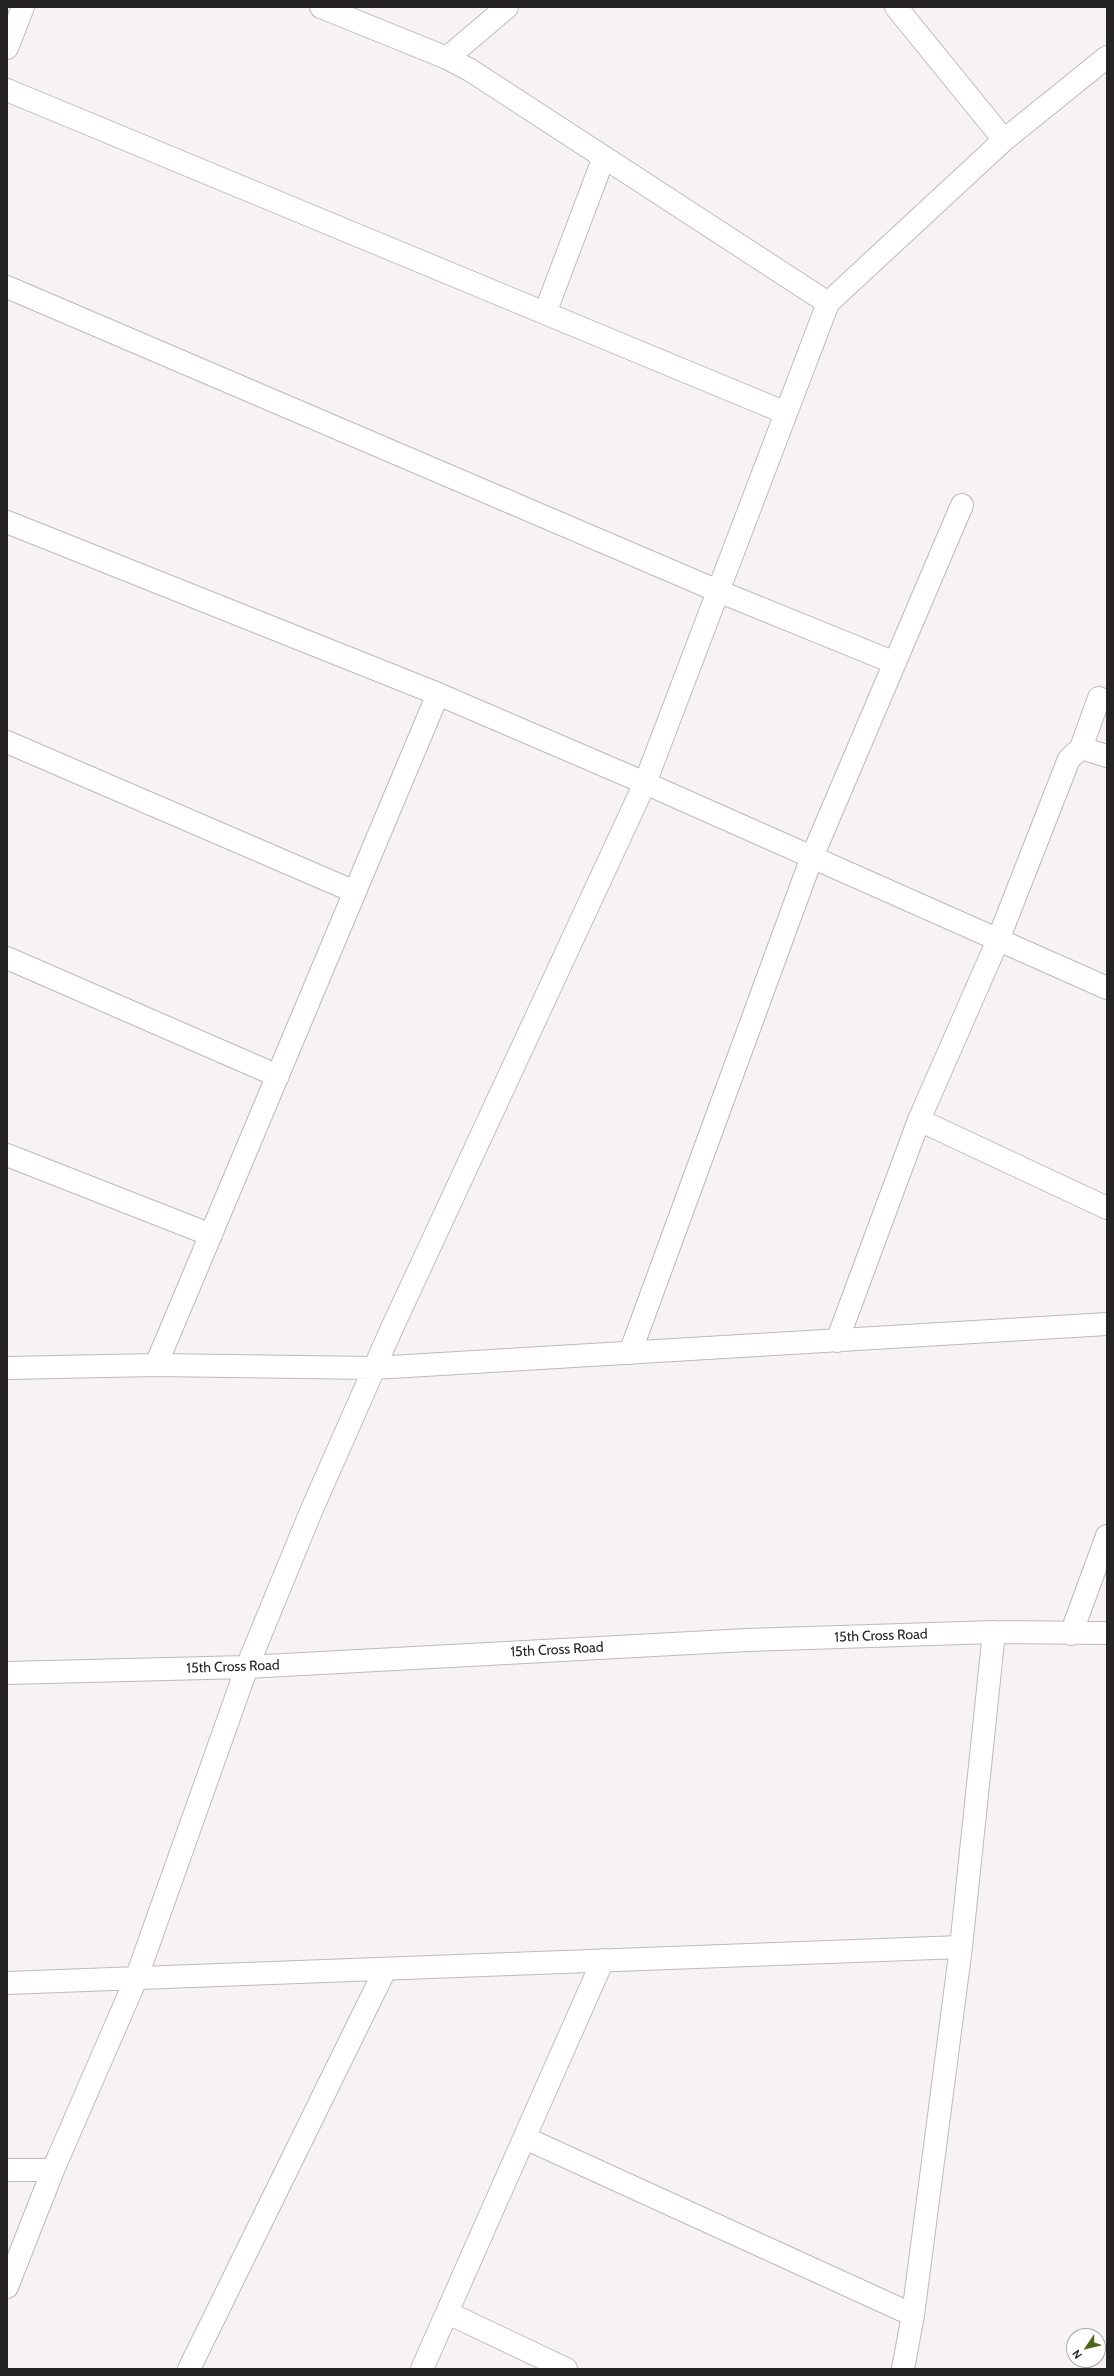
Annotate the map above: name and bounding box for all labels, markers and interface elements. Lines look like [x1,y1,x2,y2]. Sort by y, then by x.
street label: 15th Cross Road [834,1626,928,1646]
street label: 15th Cross Road [510,1639,604,1661]
street label: 15th Cross Road [186,1657,280,1677]
north arrow [1066,2328,1106,2368]
text: N [1069,2347,1085,2362]

